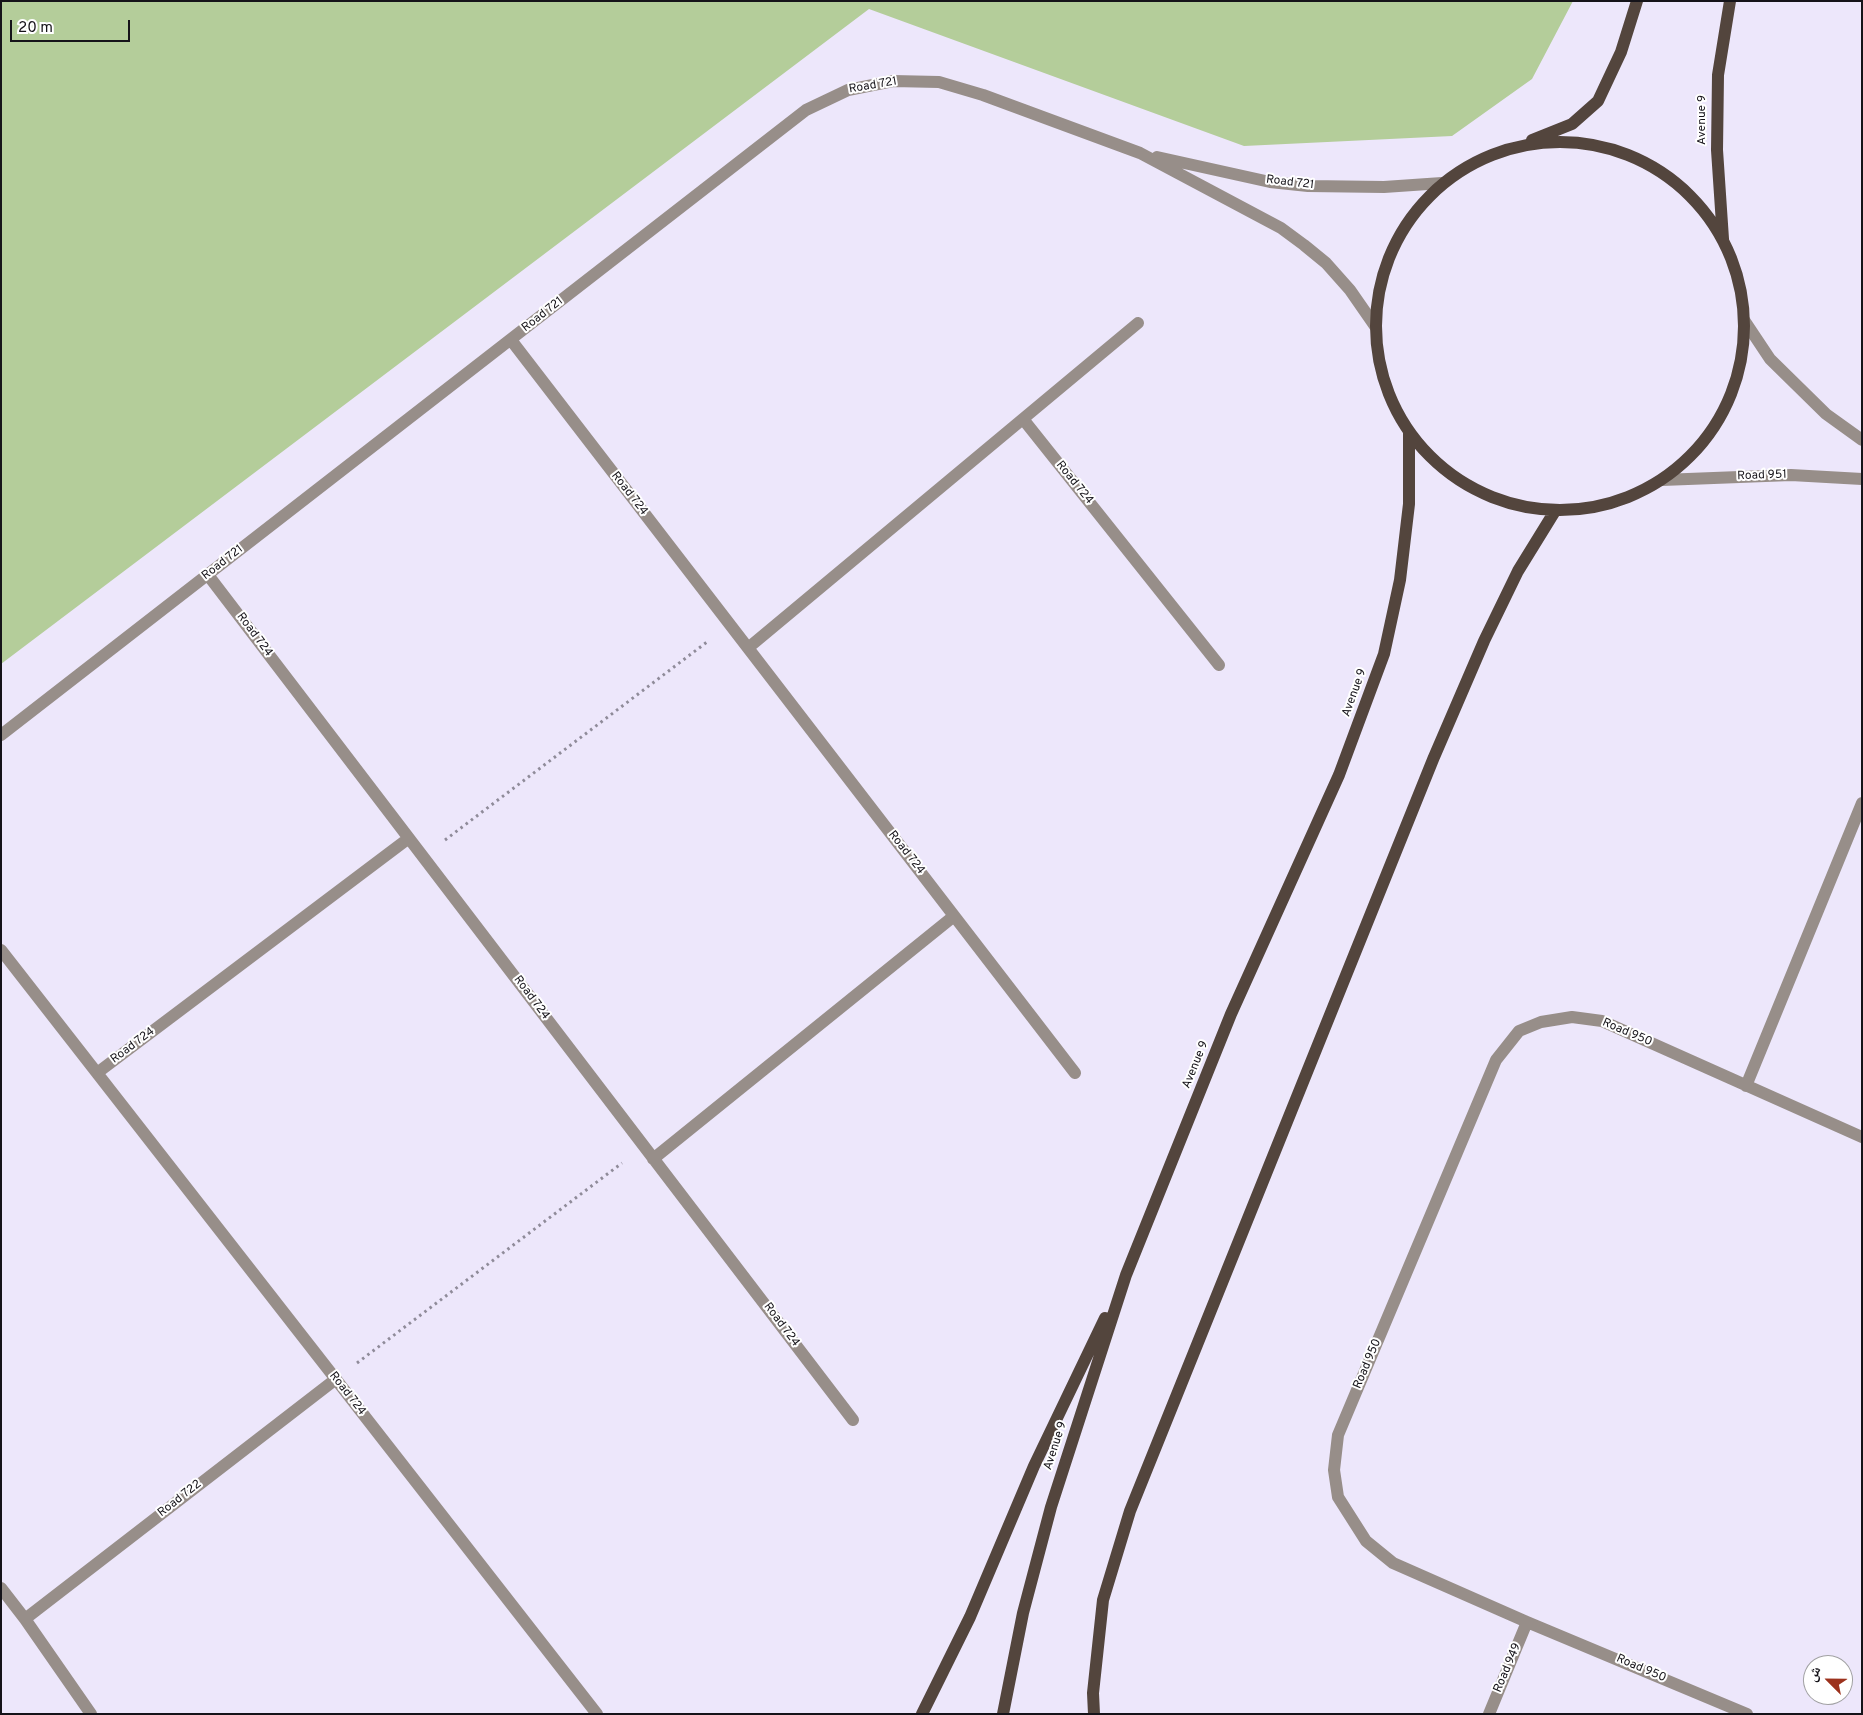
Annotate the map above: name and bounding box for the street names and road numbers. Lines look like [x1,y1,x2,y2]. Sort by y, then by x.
street label: Road 721 [848,75,898,97]
street label: Avenue 9 [1696,95,1710,145]
street label: Road 721 [1265,173,1315,193]
street label: Road 721 [519,294,567,336]
street label: Road 724 [1052,459,1096,507]
street label: Road 951 [1737,468,1787,484]
street label: Road 724 [608,469,650,519]
street label: Road 721 [199,542,247,584]
street label: Road 724 [233,610,275,660]
street label: Avenue 9 [1340,667,1370,719]
street label: Road 724 [885,828,927,878]
street label: Road 724 [510,973,552,1023]
street label: Road 950 [1600,1016,1654,1050]
street label: Road 724 [108,1025,158,1067]
street label: Avenue 9 [1180,1039,1212,1091]
street label: Road 724 [760,1300,802,1350]
street label: Road 950 [1351,1337,1385,1391]
street label: Road 724 [326,1369,368,1419]
street label: Avenue 9 [1041,1420,1071,1472]
street label: Road 722 [155,1478,205,1520]
street label: Road 949 [1491,1641,1525,1695]
street label: Road 950 [1614,1652,1668,1686]

